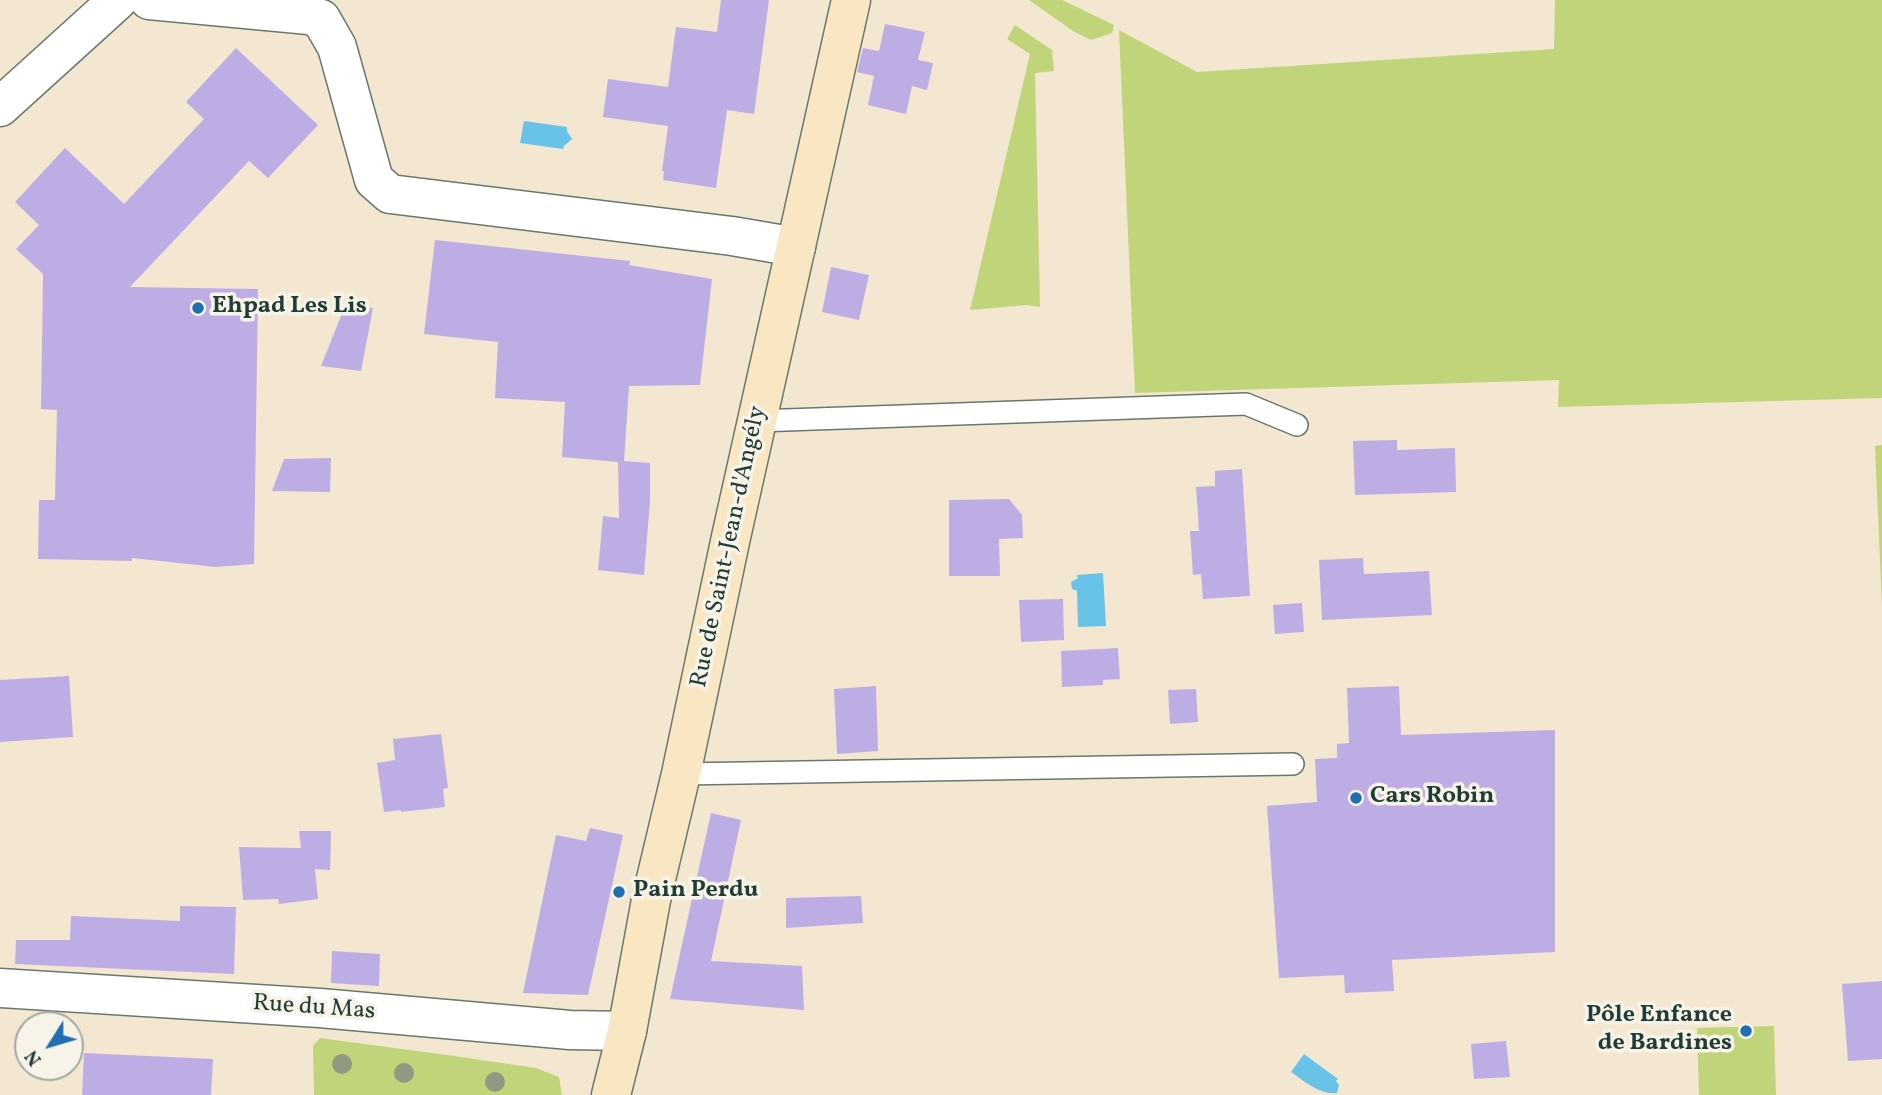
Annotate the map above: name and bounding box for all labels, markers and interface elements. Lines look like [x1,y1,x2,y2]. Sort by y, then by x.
place label: Ehpad Les Lis [212,294,367,322]
marker: Ehpad Les Lis [190,300,206,316]
street label: Rue de Saint-Jean-d'Angély [686,404,774,690]
place label: Cars Robin [1370,784,1494,812]
marker: Cars Robin [1348,790,1364,806]
place label: Pain Perdu [633,878,758,906]
marker: Pain Perdu [611,884,627,900]
street label: Rue du Mas [252,990,376,1028]
place label: Pôle Enfance de Bardines [1586,1003,1732,1059]
north arrow [14,1011,84,1081]
marker: Pôle Enfance de Bardines [1738,1023,1754,1039]
text: N [19,1044,48,1071]

